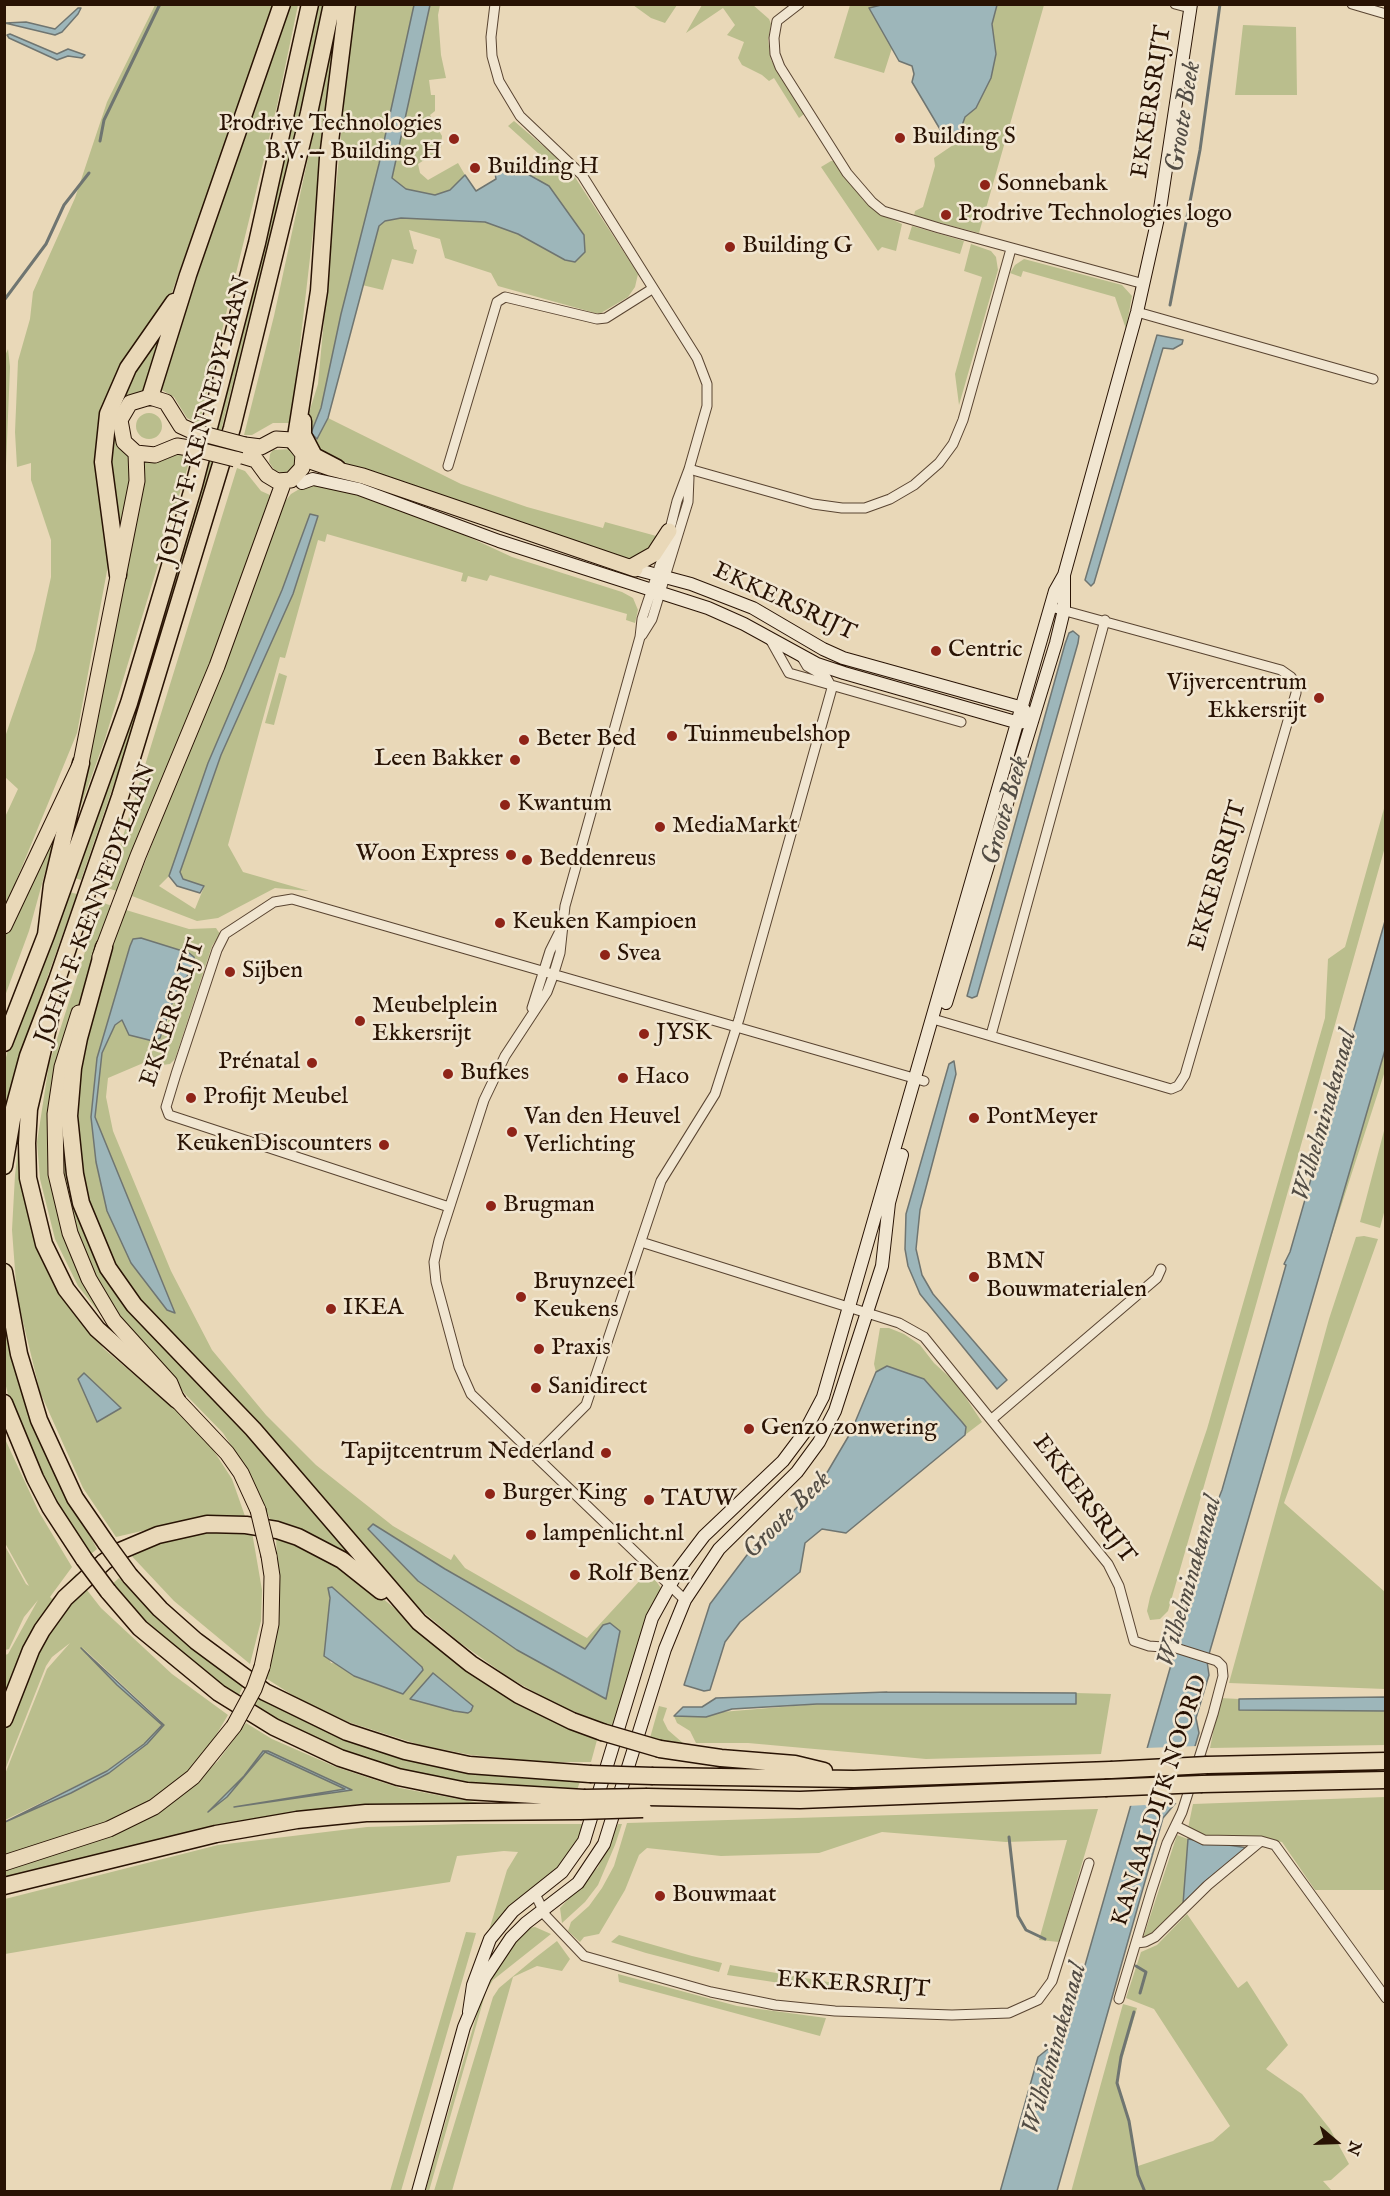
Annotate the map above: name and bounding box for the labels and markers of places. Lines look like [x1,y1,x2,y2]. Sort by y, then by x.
place label: Prodrive Technologies B.V. — Building H [218,111,442,167]
place label: Building S [912,124,1016,152]
marker: Building S [893,131,907,145]
marker: Prodrive Technologies B.V. — Building H [447,132,461,146]
place label: Building H [487,154,599,182]
marker: Building H [468,161,482,175]
place label: Sonnebank [997,171,1108,199]
marker: Sonnebank [978,178,992,192]
place label: Prodrive Technologies logo [958,201,1232,229]
marker: Prodrive Technologies logo [939,208,953,222]
place label: Building G [742,233,853,261]
marker: Building G [723,240,737,254]
place label: Centric [948,637,1023,665]
marker: Centric [929,644,943,658]
place label: Vijvercentrum Ekkersrijt [1167,670,1307,726]
marker: Vijvercentrum Ekkersrijt [1312,691,1326,705]
place label: Tuinmeubelshop [684,722,850,750]
place label: Beter Bed [536,726,636,754]
marker: Tuinmeubelshop [665,729,679,743]
marker: Beter Bed [517,733,531,747]
place label: Leen Bakker [374,746,503,774]
marker: Leen Bakker [508,753,522,767]
place label: Kwantum [517,791,612,819]
marker: Kwantum [498,798,512,812]
place label: MediaMarkt [672,813,798,841]
marker: MediaMarkt [653,820,667,834]
place label: Woon Express [356,841,499,869]
place label: Beddenreus [539,846,656,874]
marker: Woon Express [504,848,518,862]
marker: Beddenreus [520,853,534,867]
place label: Keuken Kampioen [512,909,697,937]
marker: Keuken Kampioen [493,916,507,930]
place label: Svea [617,941,661,969]
marker: Svea [598,948,612,962]
place label: Sijben [242,958,303,986]
marker: Sijben [223,965,237,979]
place label: Meubelplein Ekkersrijt [372,993,498,1049]
marker: Meubelplein Ekkersrijt [353,1014,367,1028]
place label: JYSK [656,1020,712,1048]
marker: JYSK [637,1027,651,1041]
place label: Prénatal [218,1049,300,1077]
marker: Prénatal [305,1056,319,1070]
place label: Bufkes [460,1060,529,1088]
place label: Haco [635,1064,689,1092]
marker: Bufkes [441,1067,455,1081]
marker: Haco [616,1071,630,1085]
place label: Profijt Meubel [203,1084,348,1112]
marker: Profijt Meubel [184,1091,198,1105]
place label: Van den Heuvel Verlichting [524,1104,680,1160]
place label: PontMeyer [986,1104,1098,1132]
marker: PontMeyer [967,1111,981,1125]
marker: Van den Heuvel Verlichting [505,1125,519,1139]
place label: KeukenDiscounters [176,1131,372,1159]
marker: KeukenDiscounters [377,1138,391,1152]
place label: Brugman [503,1192,595,1220]
marker: Brugman [484,1199,498,1213]
place label: BMN Bouwmaterialen [986,1249,1147,1305]
place label: Bruynzeel Keukens [533,1269,634,1325]
marker: BMN Bouwmaterialen [967,1270,981,1284]
marker: Bruynzeel Keukens [514,1290,528,1304]
place label: IKEA [343,1295,404,1323]
marker: IKEA [324,1302,338,1316]
place label: Praxis [551,1335,611,1363]
marker: Praxis [532,1342,546,1356]
place label: Sanidirect [548,1374,647,1402]
marker: Sanidirect [529,1381,543,1395]
place label: Genzo zonwering [761,1415,937,1443]
marker: Genzo zonwering [742,1422,756,1436]
place label: Tapijtcentrum Nederland [341,1439,594,1467]
marker: Tapijtcentrum Nederland [599,1446,613,1460]
place label: Burger King [502,1480,627,1508]
place label: TAUW [661,1486,736,1514]
marker: Burger King [483,1487,497,1501]
marker: TAUW [642,1493,656,1507]
place label: lampenlicht.nl [543,1521,684,1549]
marker: lampenlicht.nl [524,1528,538,1542]
place label: Rolf Benz [587,1561,689,1589]
marker: Rolf Benz [568,1568,582,1582]
place label: Bouwmaat [672,1882,776,1910]
marker: Bouwmaat [653,1889,667,1903]

